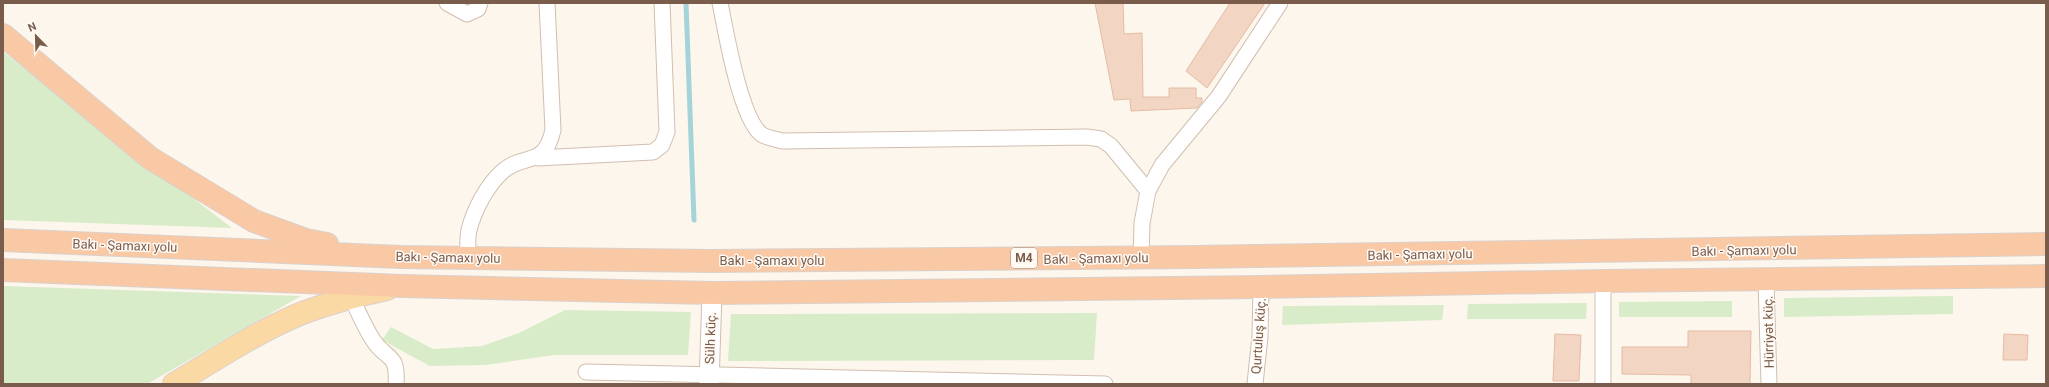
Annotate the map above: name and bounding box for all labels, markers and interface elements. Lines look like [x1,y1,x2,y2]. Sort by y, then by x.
north arrow [16,16,56,56]
text: N [26,20,39,35]
street label: Bakı - Şamaxı yolu [72,236,178,255]
street label: Bakı - Şamaxı yolu [1691,242,1797,259]
street label: Bakı - Şamaxı yolu [1367,246,1473,263]
road number: M4 [1011,248,1037,268]
street label: Bakı - Şamaxı yolu [395,249,501,266]
street label: Bakı - Şamaxı yolu [1043,250,1149,267]
street label: Bakı - Şamaxı yolu [720,253,824,268]
street label: Hürriyət küç. [1760,295,1777,369]
street label: Qurtuluş küç. [1248,297,1269,375]
street label: Sülh küç. [702,312,719,364]

